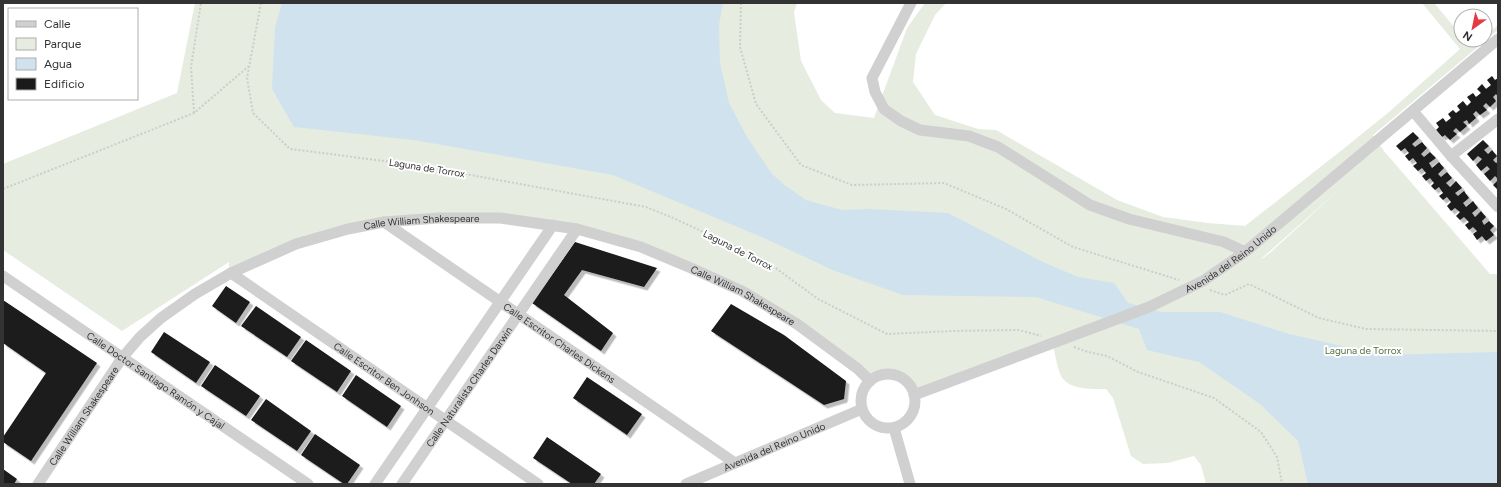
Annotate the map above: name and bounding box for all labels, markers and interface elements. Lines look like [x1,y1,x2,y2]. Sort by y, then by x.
legend [8,8,138,100]
north arrow [1453,8,1493,48]
text: Calle [44,17,71,31]
text: N [1461,28,1475,44]
text: Parque [44,37,82,51]
text: Agua [44,57,72,71]
text: Edificio [44,77,84,91]
street label: Laguna de Torrox [388,156,466,180]
street label: Calle William Shakespeare [362,211,480,232]
street label: Avenida del Reino Unido [1183,222,1279,295]
street label: Laguna de Torrox [701,227,775,273]
street label: Calle William Shakespeare [689,262,798,328]
street label: Calle Escritor Charles Dickens [501,300,618,386]
street label: Calle Naturalista Charles Darwin [423,324,515,449]
street label: Calle Doctor Santiago Ramón y Cajal [84,329,227,432]
street label: Calle Escritor Ben Jonhson [331,339,438,418]
park label: Laguna de Torrox [1325,344,1402,357]
street label: Calle William Shakespeare [46,363,122,468]
street label: Avenida del Reino Unido [722,419,827,474]

